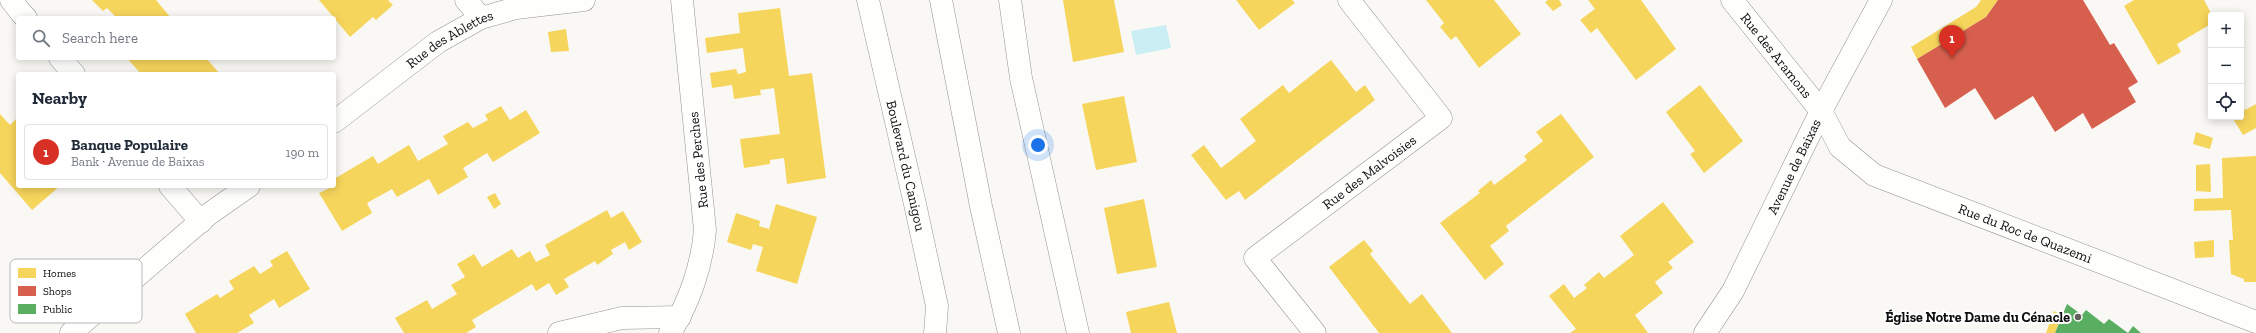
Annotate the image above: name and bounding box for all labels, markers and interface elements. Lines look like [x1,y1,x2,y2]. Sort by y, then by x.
street label: Rue des Ablettes [403,7,495,72]
street label: Rue des Aramons [1737,10,1815,102]
map controls [2208,12,2244,120]
button: + [2208,12,2244,48]
search box [16,16,336,60]
pin: 1 [1939,25,1965,58]
icon: search [30,27,52,49]
text: Search here [62,29,138,47]
button: − [2208,48,2244,84]
button: locate [2208,84,2244,120]
text: Nearby [32,88,87,108]
street label: Boulevard du Canigou [882,99,929,233]
street label: Rue des Perches [685,111,712,209]
street label: Avenue de Baixas [1764,116,1825,217]
street label: Rue des Malvoisies [1319,132,1420,213]
your location [1028,135,1048,155]
text: Banque Populaire [71,136,188,154]
text: 1 [43,145,49,160]
text: 190 m [285,145,319,160]
text: Bank · Avenue de Baixas [71,154,204,169]
street label: Rue du Roc de Quazemi [1956,200,2094,267]
legend [10,259,142,323]
text: Homes [43,267,76,280]
text: Shops [43,285,72,298]
text: Public [43,303,72,316]
place label: Église Notre Dame du Cénacle [1885,309,2070,326]
marker: Église Notre Dame du Cénacle [2073,312,2083,322]

